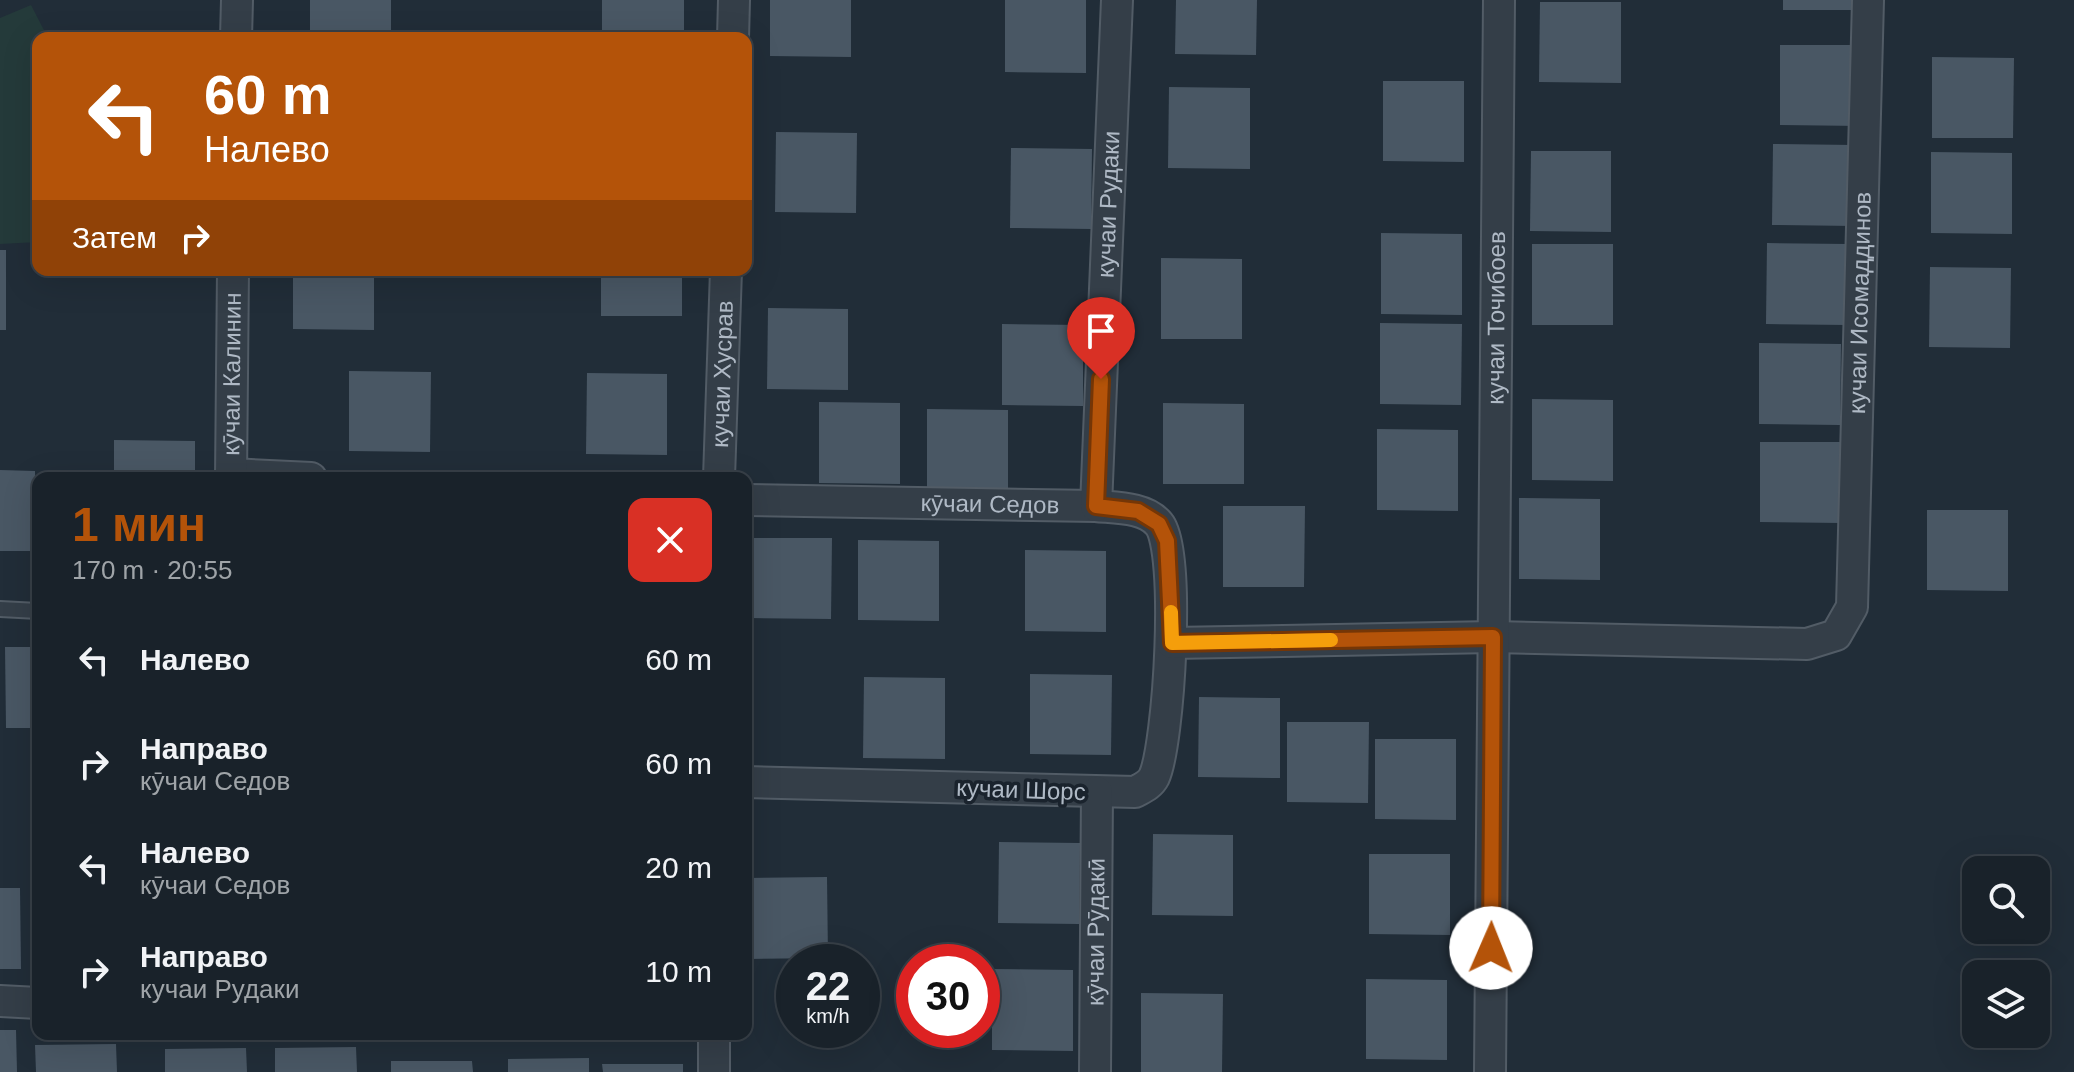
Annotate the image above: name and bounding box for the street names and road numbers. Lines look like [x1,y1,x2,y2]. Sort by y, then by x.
street label: кучаи Рудаки [1091,130,1125,278]
street label: кучаи Исомаддинов [1843,191,1876,414]
street label: кучаи Точибоев [1482,231,1510,405]
street label: кӯчаи Калинин [217,292,246,456]
street label: кучаи Хусрав [706,300,738,448]
street label: кӯчаи Седов [920,489,1060,518]
street label: кучаи Шорс [956,774,1086,805]
street label: кӯчаи Рӯдакӣ [1081,858,1110,1006]

